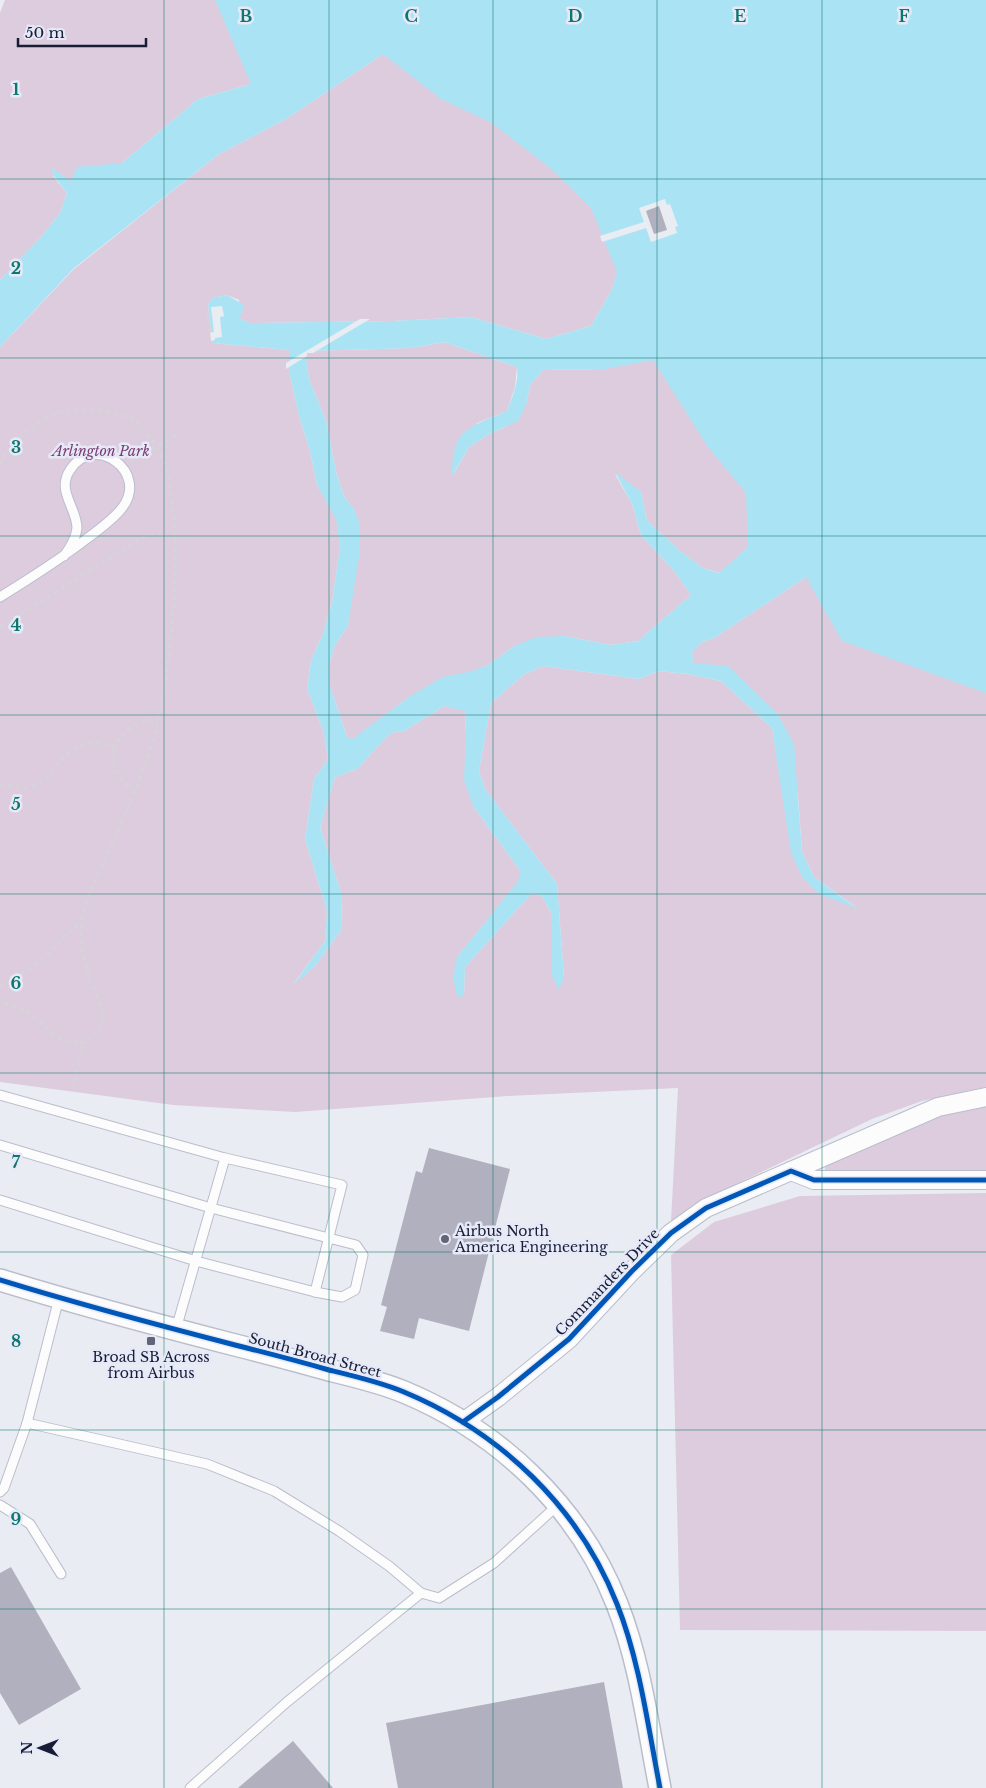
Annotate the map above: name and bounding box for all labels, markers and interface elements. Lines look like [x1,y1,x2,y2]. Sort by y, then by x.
text: B [240,6,253,26]
text: C [404,6,418,26]
text: D [568,6,582,26]
text: E [734,6,746,26]
text: F [898,6,910,26]
scale bar [18,15,145,47]
text: 50 m [25,23,65,42]
text: 1 [13,79,20,99]
text: 2 [11,258,21,278]
text: 3 [11,437,21,457]
park label: Arlington Park [50,442,150,460]
text: 4 [11,615,21,635]
text: 5 [11,794,21,814]
text: 6 [11,973,22,993]
text: 7 [12,1152,21,1172]
place label: Airbus North America Engineering [454,1222,608,1256]
street label: Commanders Drive [551,1225,663,1339]
marker: Airbus North America Engineering [439,1233,451,1245]
street label: South Broad Street [247,1329,384,1382]
text: 8 [11,1331,21,1351]
marker: Broad SB Across from Airbus [145,1335,157,1347]
place label: Broad SB Across from Airbus [92,1348,210,1382]
text: 9 [11,1509,22,1529]
north arrow [15,1723,65,1773]
text: N [18,1741,36,1755]

